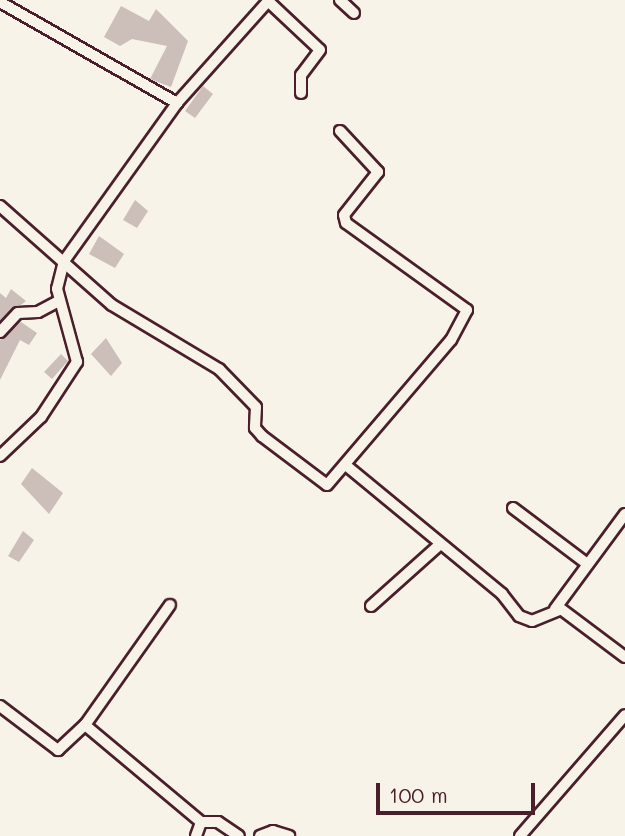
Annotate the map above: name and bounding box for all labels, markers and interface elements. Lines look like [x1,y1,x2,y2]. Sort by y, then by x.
scale bar [380,770,539,814]
text: 100 m [389,781,448,808]

